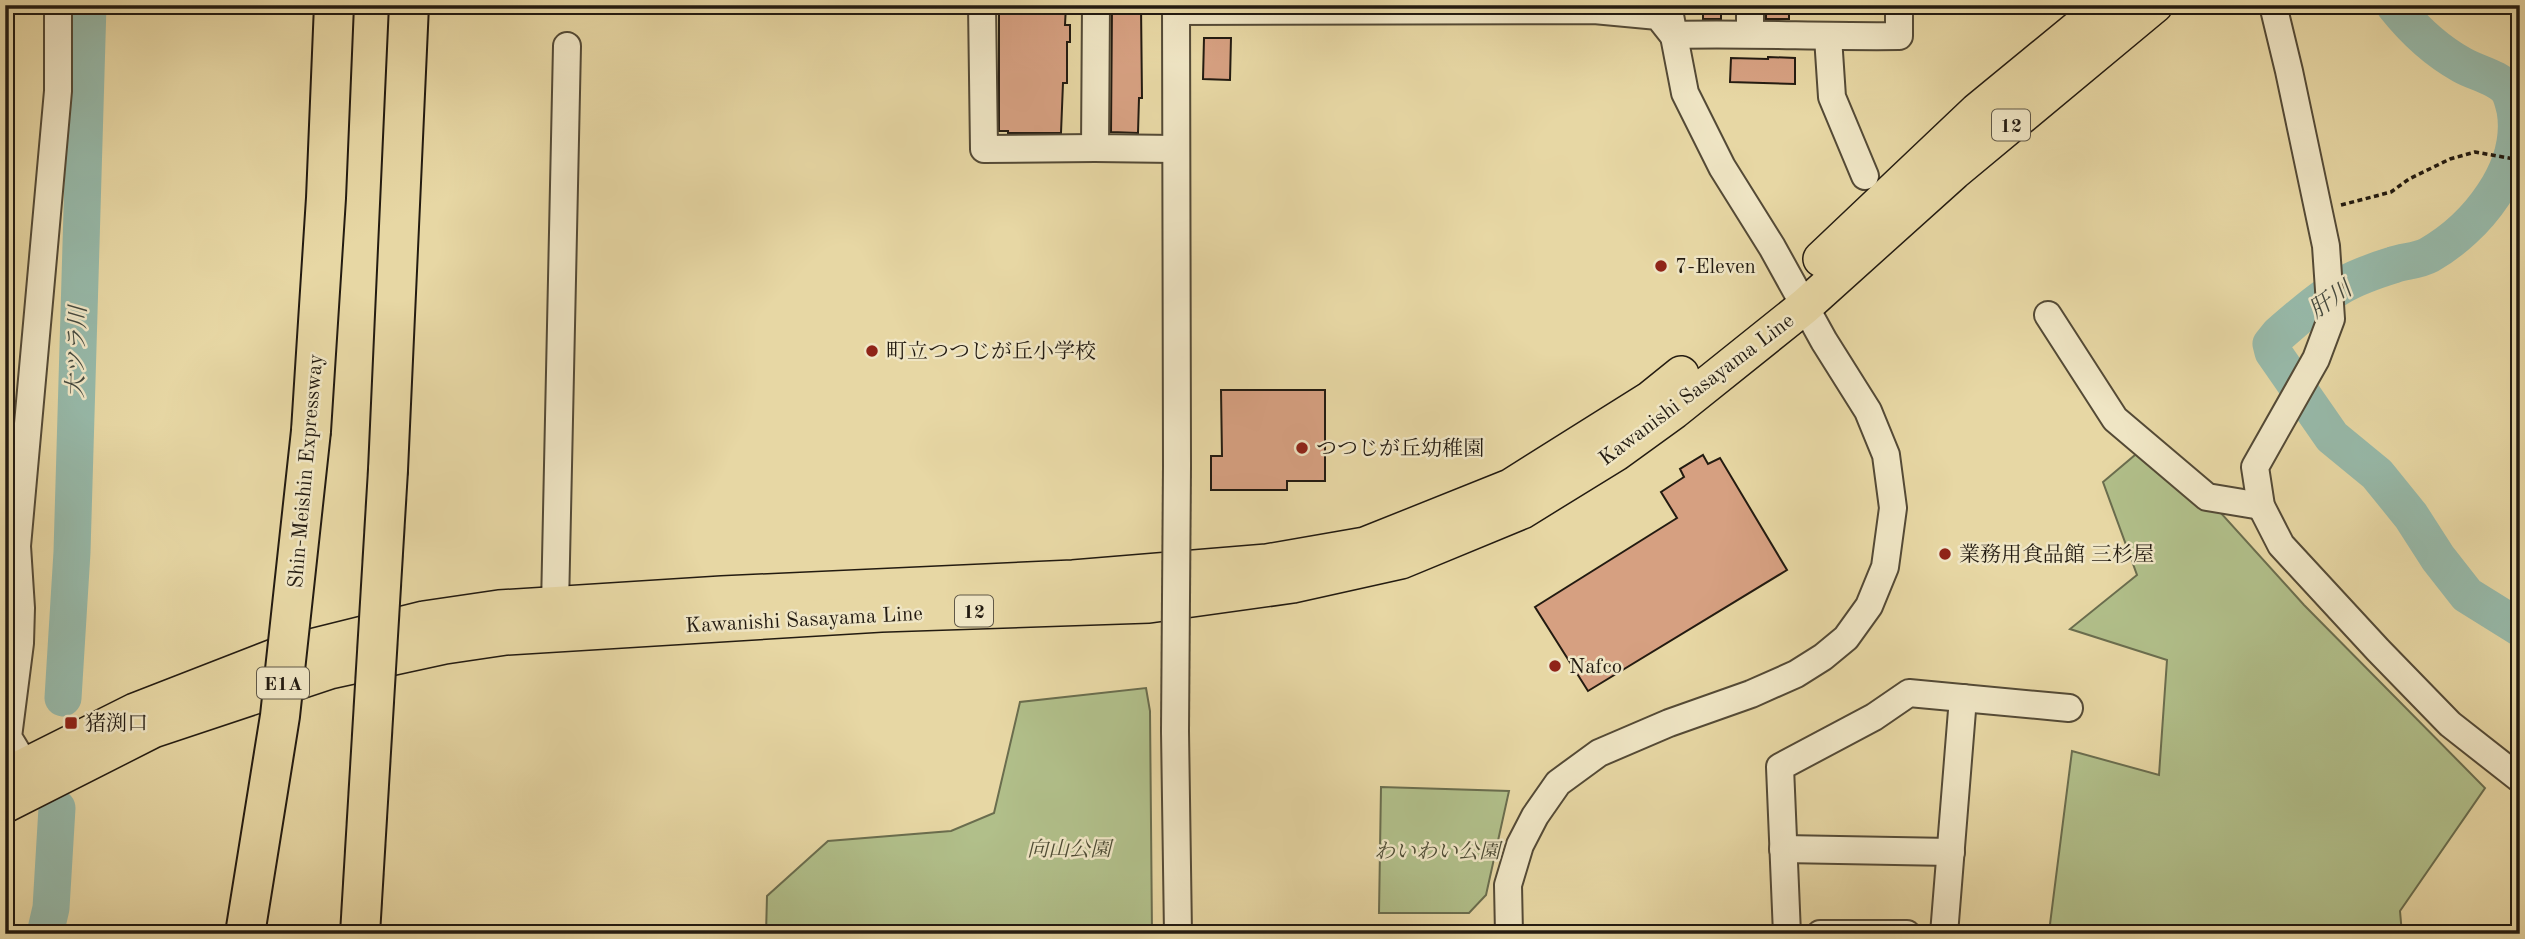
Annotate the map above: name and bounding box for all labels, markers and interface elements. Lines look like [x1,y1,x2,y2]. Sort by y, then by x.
road number: 12 [1992,110,2030,140]
place label: 7-Eleven [1675,257,1756,278]
marker: 7-Eleven [1653,258,1669,274]
water label: 肝川 [2305,275,2359,323]
water label: 大ツラ川 [62,303,91,398]
street label: Kawanishi Sasayama Line [1596,310,1798,470]
place label: 町立つつじが丘小学校 [886,340,1096,363]
marker: 町立つつじが丘小学校 [864,343,880,359]
street label: Shin-Meishin Expressway [286,353,327,589]
place label: つつじが丘幼稚園 [1316,437,1484,460]
marker: つつじが丘幼稚園 [1294,440,1310,456]
place label: 業務用食品館 三杉屋 [1959,543,2154,566]
marker: 業務用食品館 三杉屋 [1937,546,1953,562]
road number: 12 [955,596,993,626]
street label: Kawanishi Sasayama Line [685,604,923,637]
place label: Nafco [1569,657,1622,678]
marker: Nafco [1547,658,1563,674]
road number: E1A [257,668,309,698]
place label: 猪渕口 [85,712,148,735]
marker: 猪渕口 [63,715,79,731]
park label: 向山公園 [1027,838,1114,861]
park label: わいわい公園 [1374,840,1503,863]

